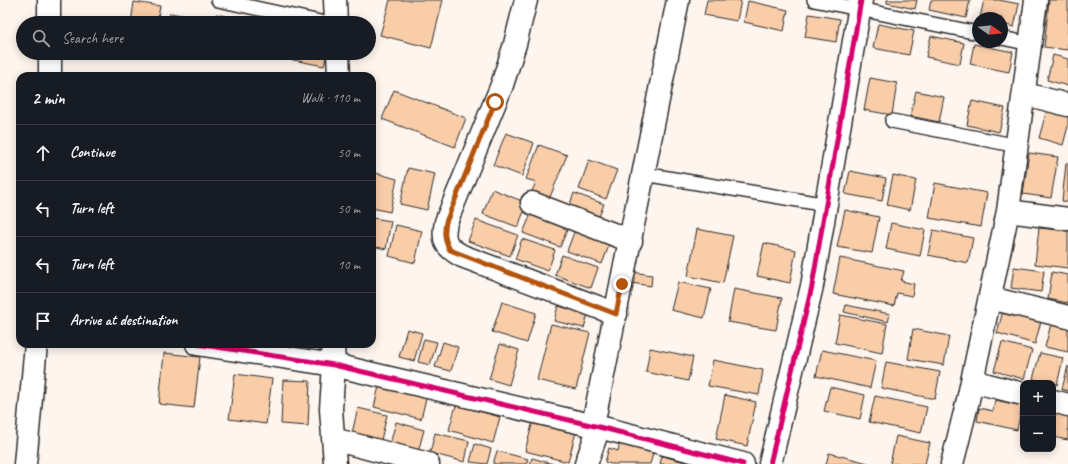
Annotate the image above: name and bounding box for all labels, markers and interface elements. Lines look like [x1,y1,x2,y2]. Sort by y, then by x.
north arrow [972,12,1008,48]
search box [16,16,376,60]
icon: search [30,27,52,49]
text: Search here [62,29,123,48]
text: 2 min [32,88,65,109]
text: Walk · 110 m [301,90,360,106]
route start [486,93,504,111]
icon: ahead [32,142,54,164]
text: Continue [70,143,115,162]
text: 50 m [338,145,360,161]
icon: left [32,198,54,220]
text: Turn left [70,199,113,218]
text: 50 m [338,201,360,217]
icon: left [32,254,54,276]
text: Turn left [70,255,113,274]
text: 10 m [338,257,360,273]
route end [613,275,631,293]
icon: arrive [32,310,54,332]
text: Arrive at destination [70,311,177,330]
map controls [1020,380,1056,452]
button: + [1020,380,1056,416]
button: − [1020,416,1056,452]

